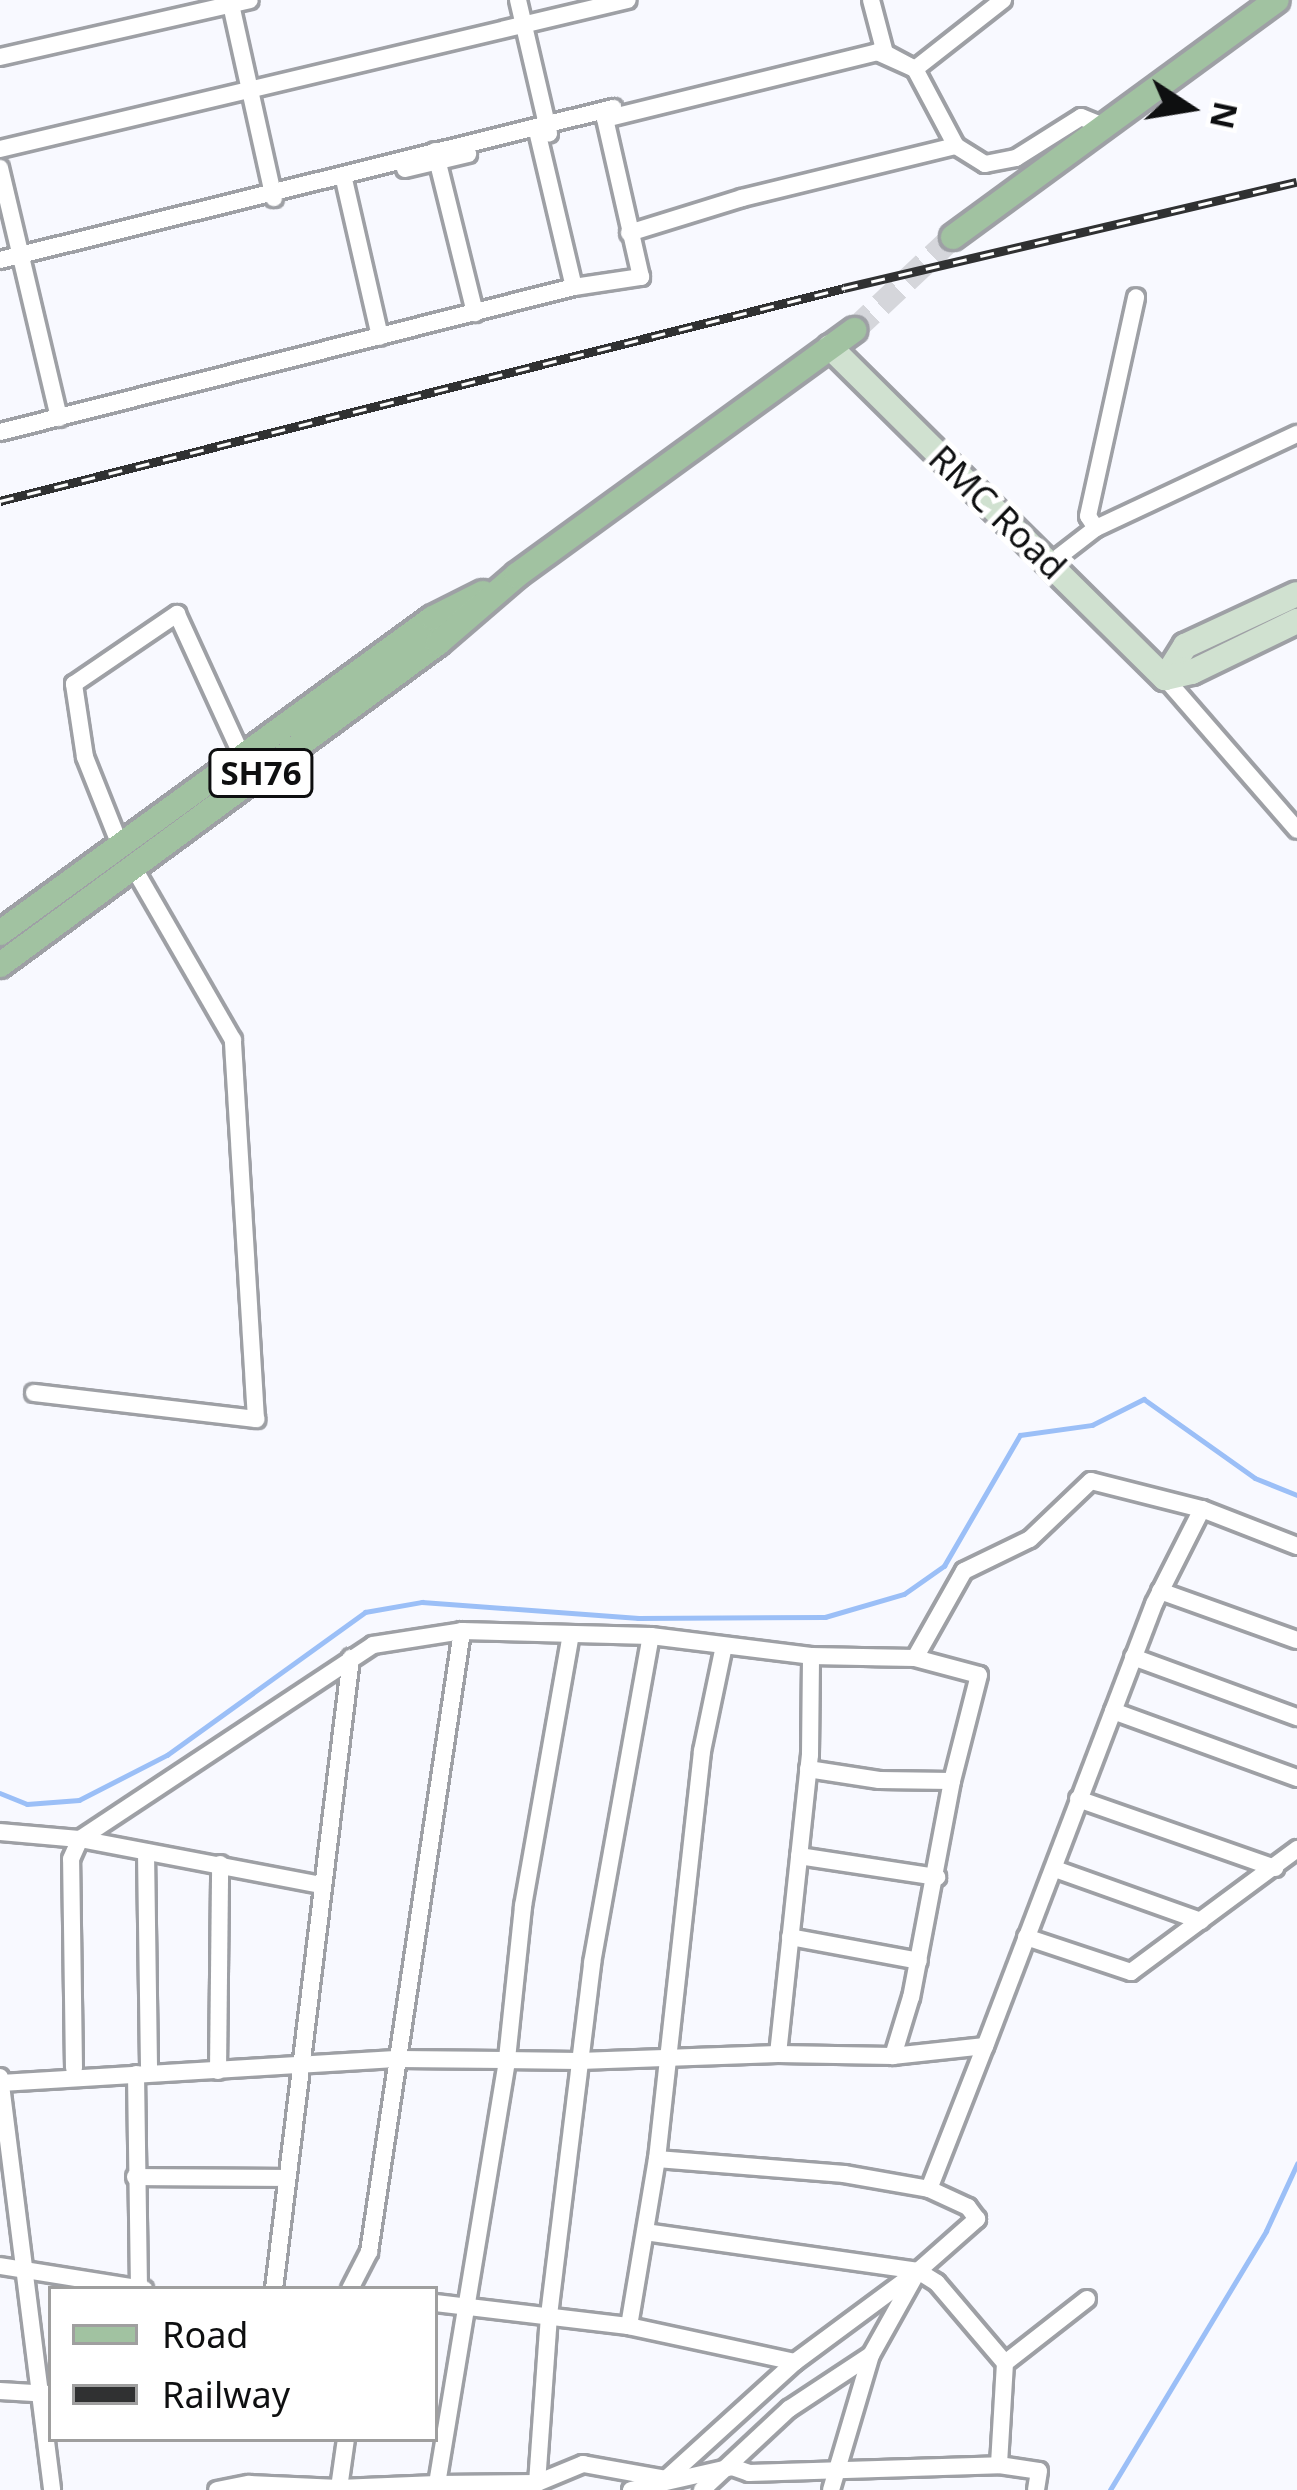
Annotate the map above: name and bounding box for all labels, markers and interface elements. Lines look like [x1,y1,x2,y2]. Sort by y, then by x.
north arrow [1129,48,1249,168]
text: N [1200,98,1250,133]
street label: RMC Road [921,436,1075,588]
road number: SH76 [207,746,315,800]
legend [48,2286,438,2442]
text: Road [162,2310,249,2359]
text: Railway [162,2370,290,2419]

